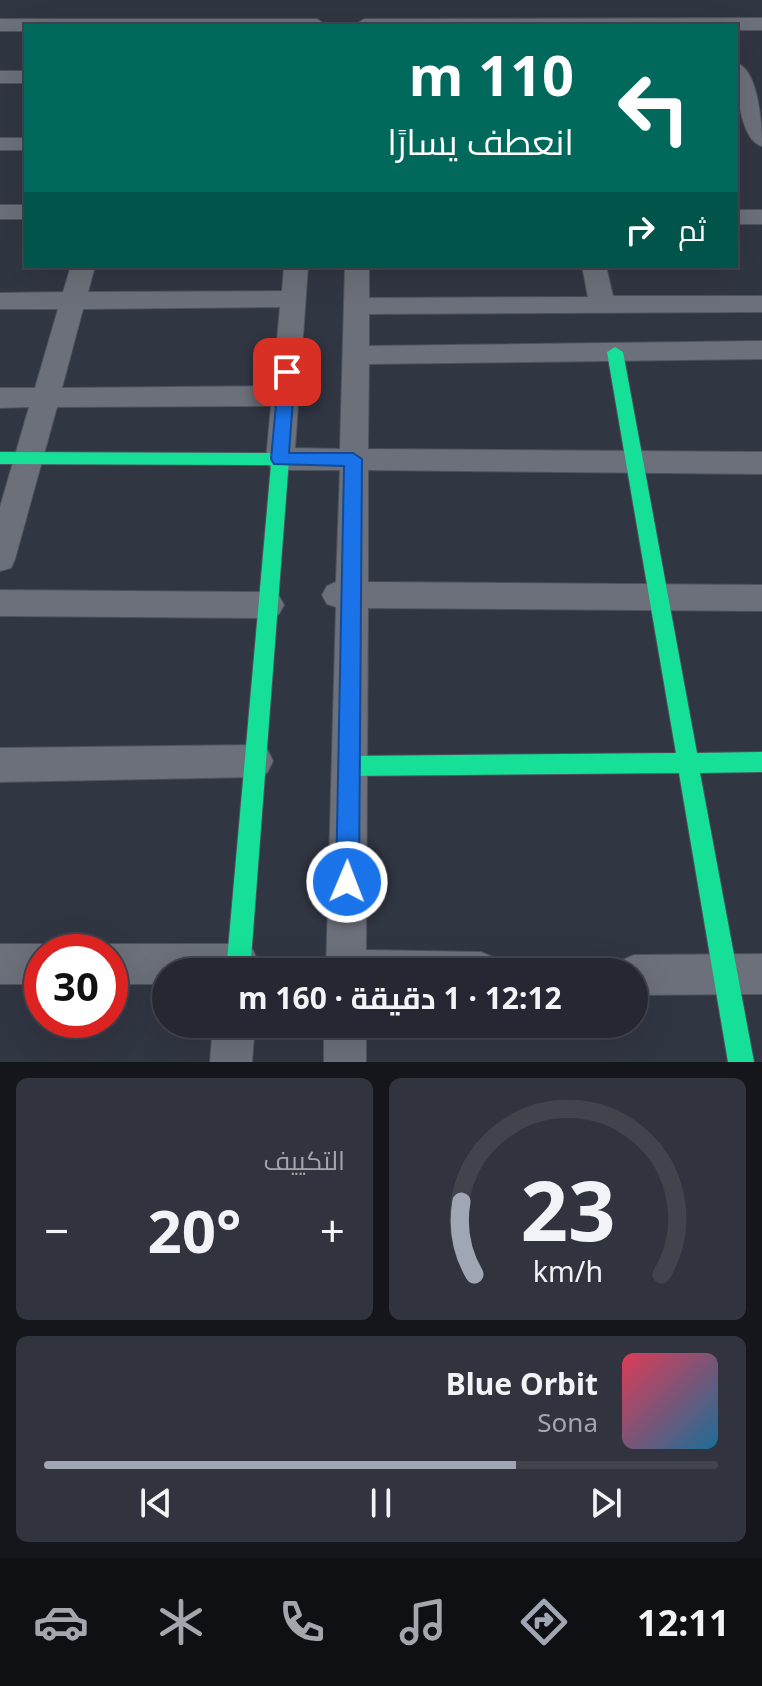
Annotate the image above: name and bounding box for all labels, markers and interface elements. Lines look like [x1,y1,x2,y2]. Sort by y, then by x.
text: 110 m [409,36,574,112]
icon: left [602,56,706,160]
text: انعطف يسارًا [387,117,574,166]
icon: right [618,208,662,252]
text: ثم [678,209,706,250]
pin [253,338,321,406]
icon: arrive [265,350,309,394]
position arrow [305,840,389,924]
speed limit sign: 30 [24,934,128,1038]
text: 12:12 · 1 دقيقة · 160 m [238,977,562,1018]
text: التكييف [263,1142,345,1178]
text: 23 [520,1152,615,1265]
text: 20° [147,1189,242,1271]
text: − [44,1200,69,1260]
text: + [320,1200,345,1260]
text: km/h [532,1251,603,1290]
text: Blue Orbit [446,1363,598,1404]
text: Sona [537,1404,598,1440]
icon: previous [134,1481,178,1525]
icon: pause [359,1481,403,1525]
icon: next [584,1481,628,1525]
icon: car [33,1594,89,1650]
icon: climate [153,1594,209,1650]
icon: phone [274,1594,330,1650]
icon: music [395,1594,451,1650]
icon: directions [516,1594,572,1650]
text: 12:11 [637,1598,730,1647]

